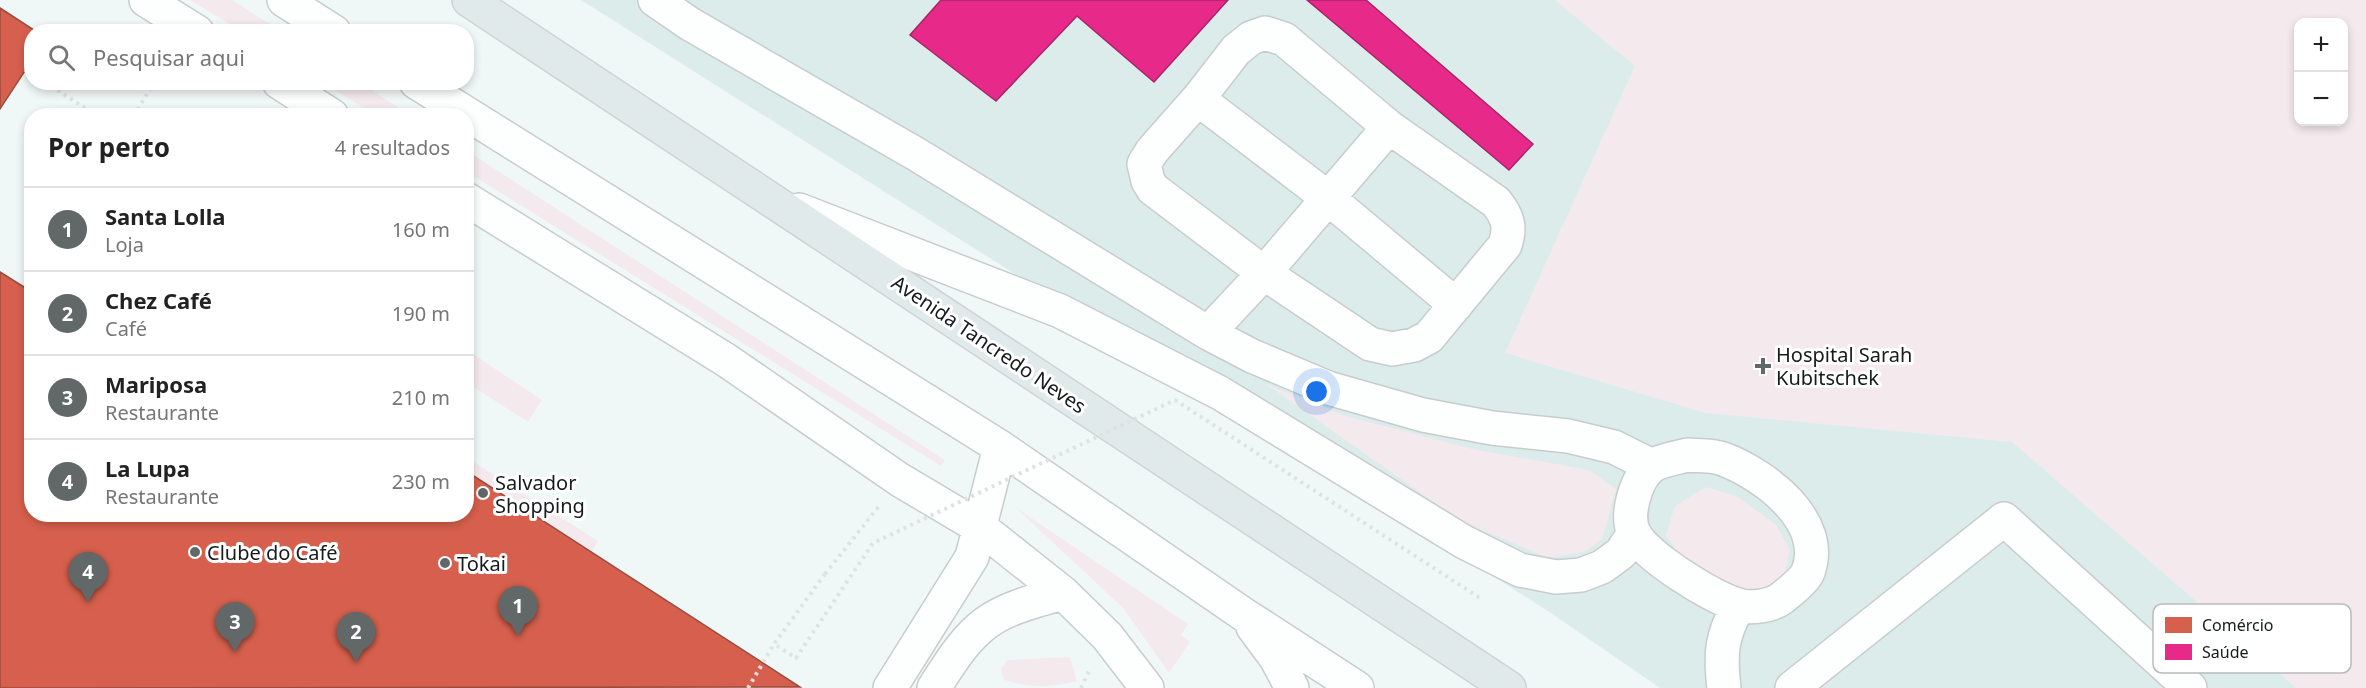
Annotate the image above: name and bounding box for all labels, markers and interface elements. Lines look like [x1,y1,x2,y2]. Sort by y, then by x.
map controls [2294,18,2348,126]
button: + [2294,18,2348,72]
search box [24,24,474,90]
icon: search [45,41,78,74]
text: Pesquisar aqui [93,42,245,72]
button: − [2294,72,2348,126]
text: Por perto [48,129,170,165]
text: 4 resultados [335,134,450,161]
text: Santa Lolla [105,201,225,231]
text: 1 [62,216,73,243]
text: 160 m [392,216,450,243]
text: Loja [105,231,144,258]
street label: Avenida Tancredo Neves [887,269,1091,419]
text: Chez Café [105,285,212,315]
text: 2 [62,300,73,327]
text: 190 m [392,300,450,327]
text: Café [105,315,147,342]
place label: Hospital Sarah Kubitschek [1776,341,1912,391]
marker: Hospital Sarah Kubitschek [1754,357,1772,375]
text: Mariposa [105,369,207,399]
your location [1302,377,1331,406]
text: 3 [62,384,73,411]
text: 210 m [392,384,450,411]
text: Restaurante [105,399,219,426]
text: La Lupa [105,453,190,483]
text: 4 [62,468,73,495]
text: 230 m [392,468,450,495]
place label: Salvador Shopping [495,469,585,519]
text: Restaurante [105,483,219,510]
marker: Salvador Shopping [476,486,490,500]
place label: Clube do Café [207,539,338,566]
marker: Clube do Café [188,545,202,559]
place label: Tokai [457,550,506,577]
pin: 4 [68,552,107,602]
marker: Tokai [438,556,452,570]
pin: 1 [498,586,538,636]
pin: 3 [216,602,254,652]
legend [2153,604,2351,673]
pin: 2 [336,612,376,662]
text: Comércio [2202,614,2274,636]
text: Saúde [2202,641,2249,663]

